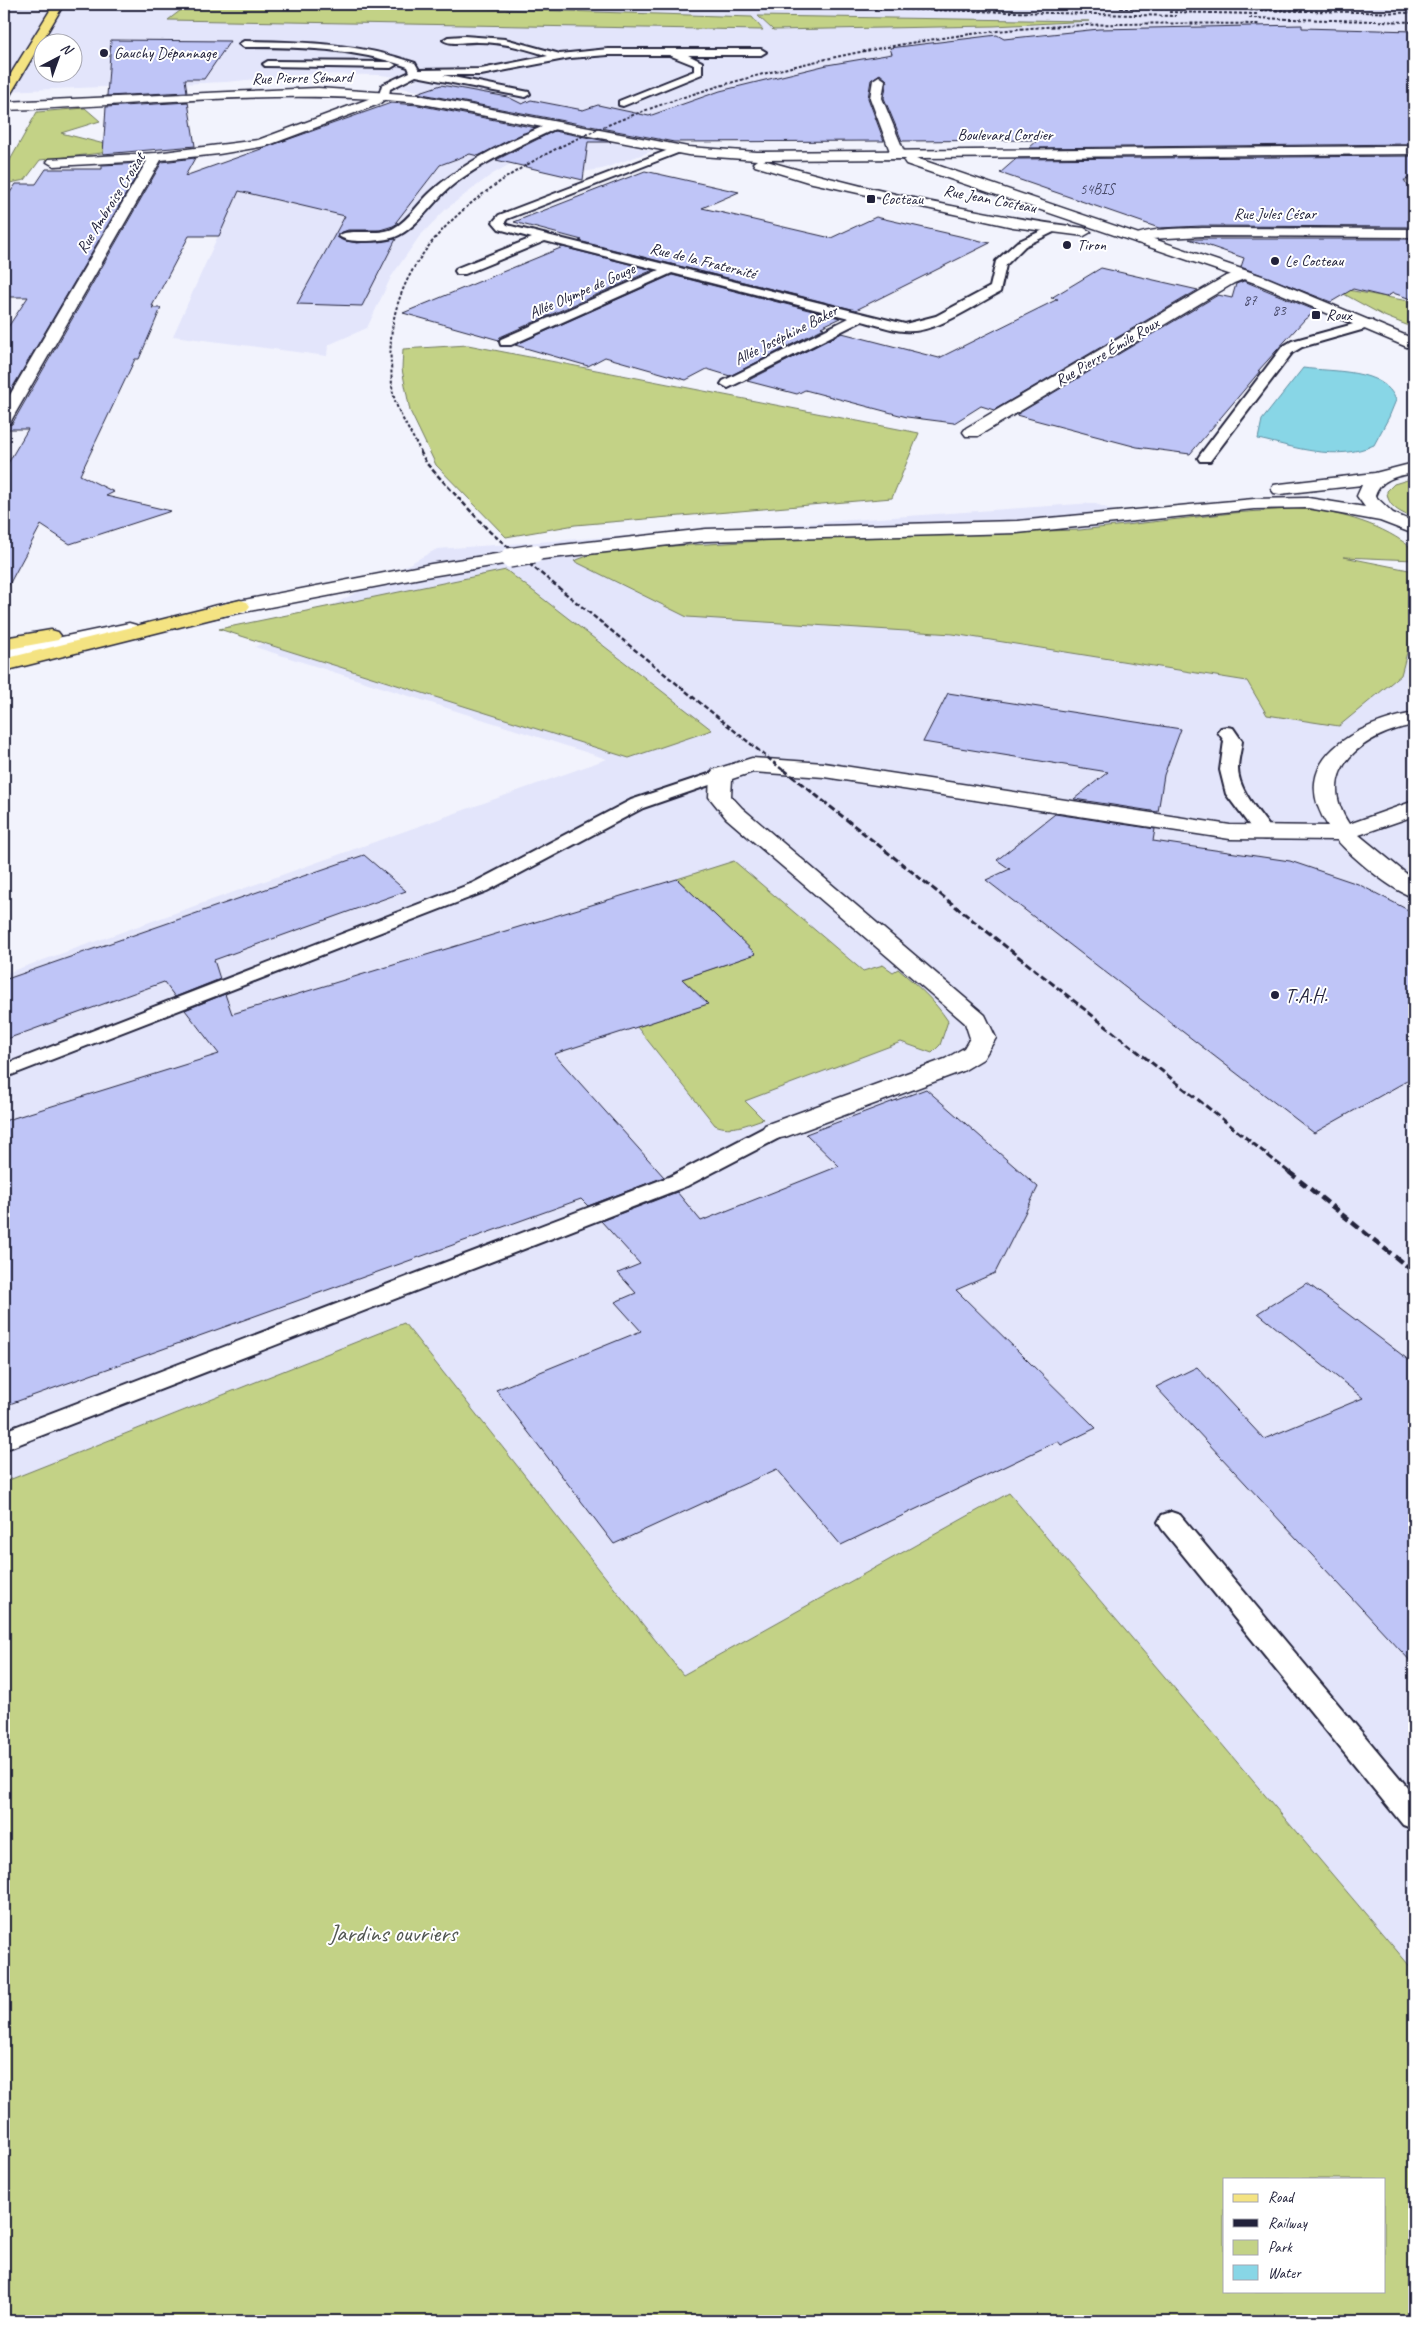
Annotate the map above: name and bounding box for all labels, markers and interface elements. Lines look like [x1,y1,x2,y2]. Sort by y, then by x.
north arrow [32,32,82,82]
text: N [57,39,77,59]
place label: Gauchy Dépannage [114,43,218,63]
marker: Gauchy Dépannage [98,47,110,59]
street label: Rue Pierre Sémard [252,67,355,89]
street label: Boulevard Cordier [957,125,1055,145]
street label: Rue Ambroise Croizat [72,148,151,257]
street label: Rue Jean Cocteau [942,180,1039,218]
house number: 54BIS [1080,180,1116,199]
place label: Cocteau [881,189,924,209]
marker: Cocteau [865,193,877,205]
street label: Rue Jules César [1234,204,1317,224]
place label: Tiron [1077,235,1107,255]
street label: Rue de la Fraternité [648,238,761,284]
marker: Tiron [1061,239,1073,251]
place label: Le Cocteau [1285,251,1344,271]
marker: Le Cocteau [1269,255,1281,267]
street label: Allée Olympe de Gouge [526,258,640,323]
house number: 87 [1243,291,1258,310]
street label: Allée Joséphine Baker [731,300,842,370]
house number: 83 [1272,301,1287,320]
place label: Roux [1326,305,1353,325]
marker: Roux [1310,309,1322,321]
street label: Rue Pierre Émile Roux [1052,312,1164,391]
place label: T.A.H. [1285,983,1327,1008]
marker: T.A.H. [1269,989,1281,1001]
park label: Jardins ouvriers [328,1918,459,1948]
legend [1223,2178,1386,2292]
text: Road [1268,2188,1295,2207]
text: Railway [1268,2214,1309,2233]
text: Park [1268,2238,1293,2257]
text: Water [1268,2264,1302,2283]

